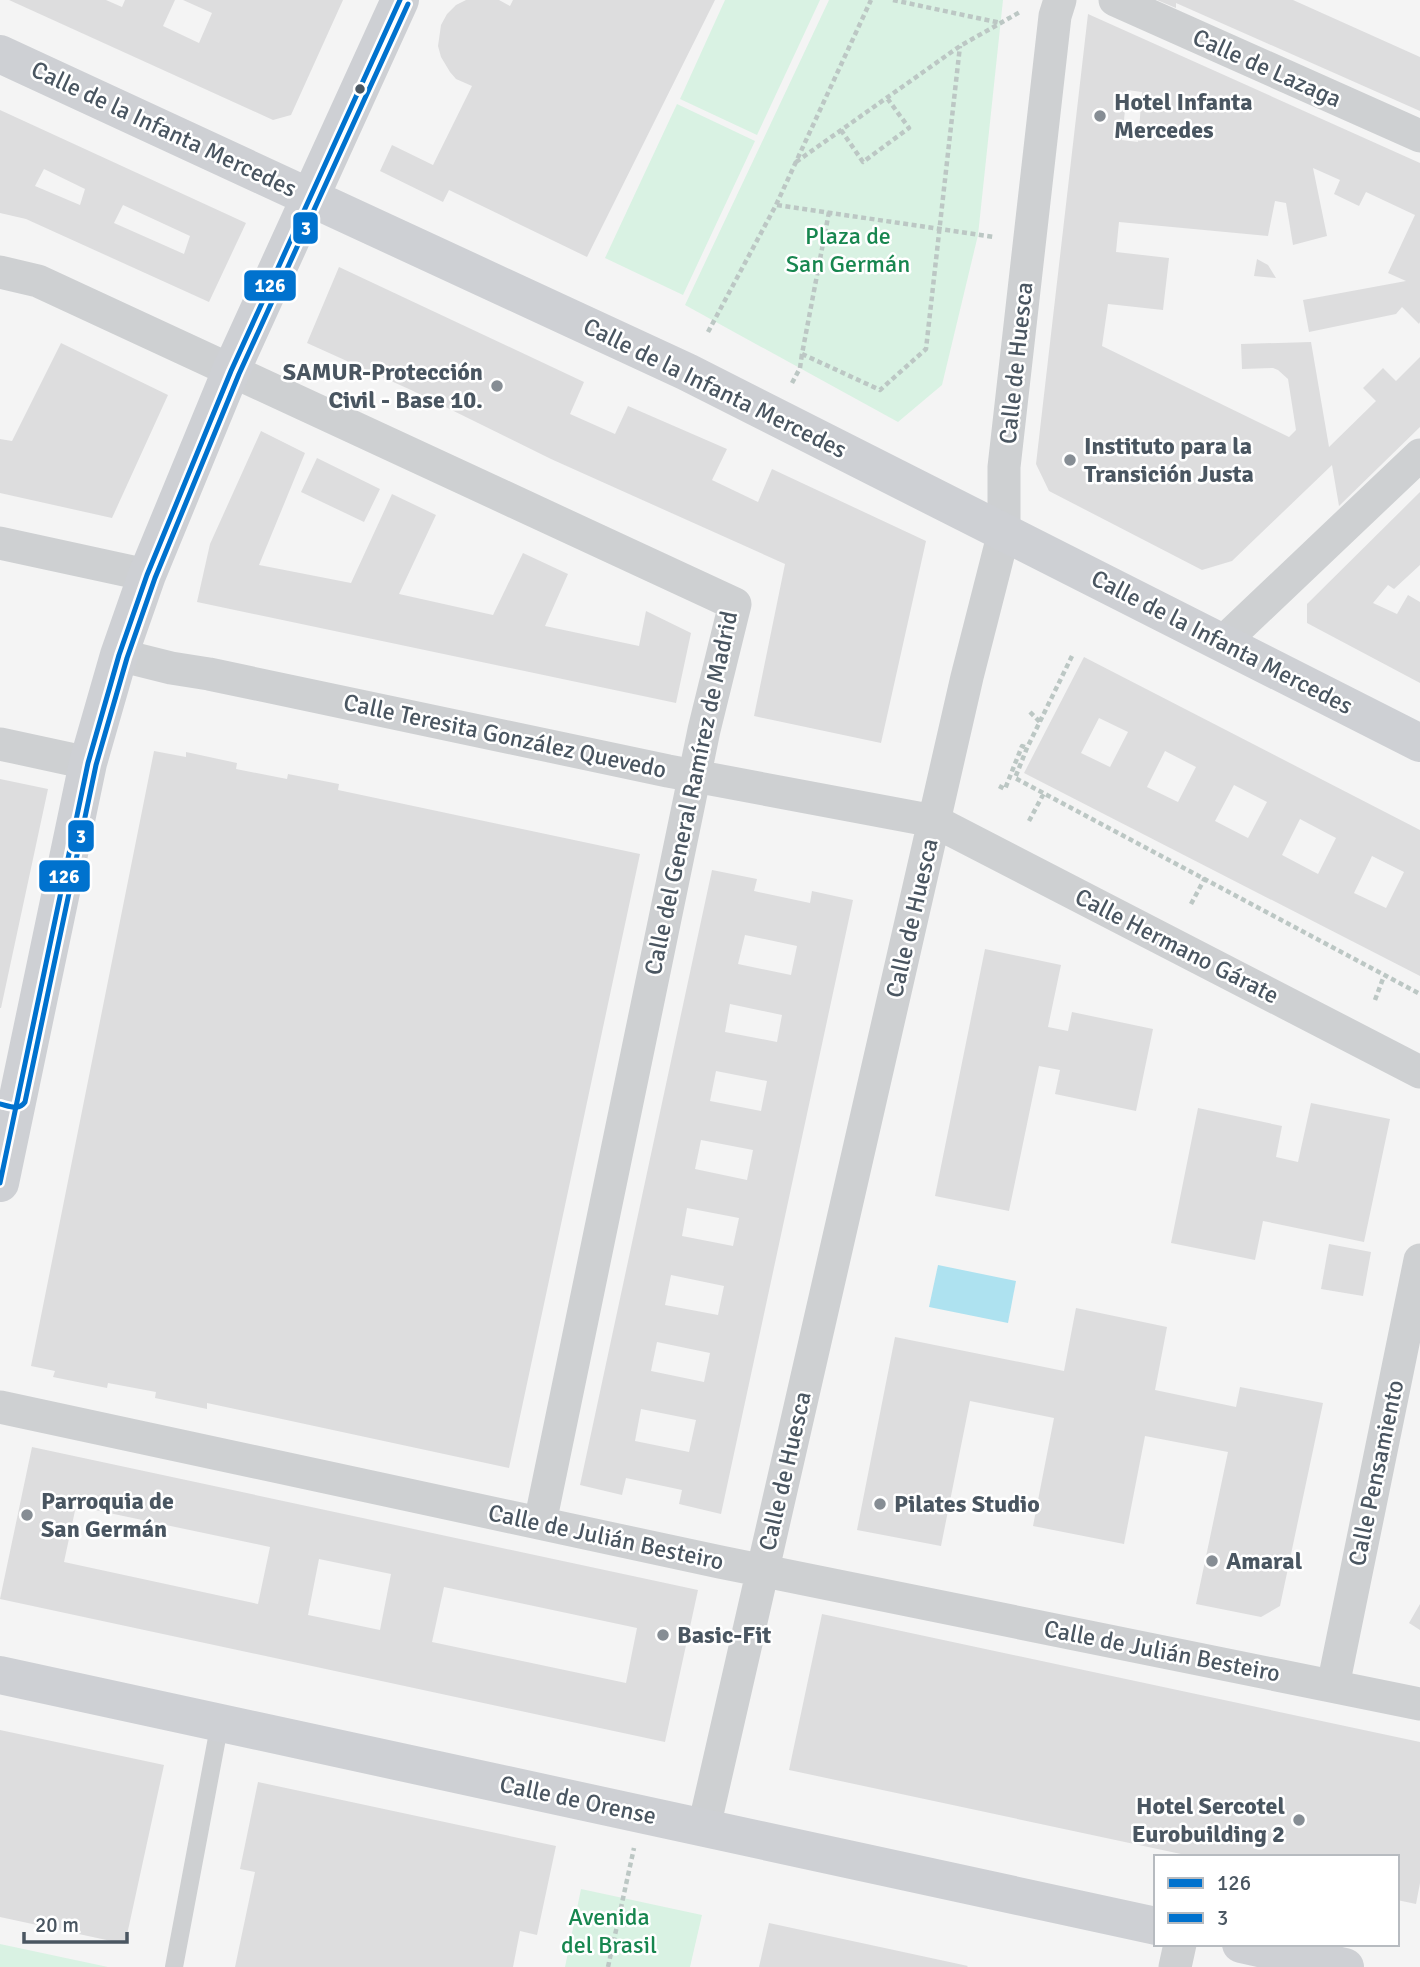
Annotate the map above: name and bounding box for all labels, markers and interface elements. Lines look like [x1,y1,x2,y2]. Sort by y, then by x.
street label: Calle de Lazaga [1188,22,1346,114]
street label: Calle de la Infanta Mercedes [27,54,301,204]
unlabelled marker [353,82,367,96]
place label: Hotel Infanta Mercedes [1114,87,1253,145]
marker: Hotel Infanta Mercedes [1092,108,1108,124]
line badge: 3 [292,211,319,245]
text: 3 [301,217,311,241]
park label: Plaza de San Germán [786,221,910,279]
line badge: 126 [243,269,297,302]
text: 126 [255,274,285,298]
street label: Calle de Huesca [993,281,1039,445]
street label: Calle de la Infanta Mercedes [578,311,852,465]
place label: SAMUR-Protección Civil - Base 10. [283,357,483,415]
marker: SAMUR-Protección Civil - Base 10. [489,378,505,394]
place label: Instituto para la Transición Justa [1084,431,1254,489]
marker: Instituto para la Transición Justa [1062,452,1078,468]
street label: Calle de la Infanta Mercedes [1086,563,1358,721]
street label: Calle del General Ramírez de Madrid [638,608,744,978]
street label: Calle Teresita González Quevedo [341,687,669,785]
line badge: 3 [67,819,95,853]
text: 3 [76,825,86,849]
street label: Calle de Huesca [879,835,945,1001]
line badge: 126 [38,859,91,893]
text: 126 [49,865,79,889]
street label: Calle Hermano Gárate [1070,882,1284,1010]
street label: Calle Pensamiento [1342,1377,1410,1569]
street label: Calle de Huesca [752,1388,818,1554]
place label: Parroquia de San Germán [41,1486,174,1544]
place label: Pilates Studio [894,1489,1040,1519]
marker: Pilates Studio [872,1496,888,1512]
street label: Calle de Julián Besteiro [486,1497,726,1577]
marker: Parroquia de San Germán [19,1507,35,1523]
place label: Amaral [1226,1546,1303,1576]
marker: Amaral [1204,1553,1220,1569]
street label: Calle de Julián Besteiro [1041,1613,1283,1689]
place label: Basic-Fit [677,1620,771,1650]
marker: Basic-Fit [655,1627,671,1643]
street label: Calle de Orense [497,1769,659,1831]
place label: Hotel Sercotel Eurobuilding 2 [1132,1791,1285,1849]
marker: Hotel Sercotel Eurobuilding 2 [1291,1812,1307,1828]
legend [1154,1855,1399,1946]
text: 126 [1217,1870,1251,1896]
scale bar [24,1900,128,1944]
park label: Avenida del Brasil [561,1902,657,1960]
text: 3 [1217,1905,1228,1931]
text: 20 m [35,1912,79,1938]

